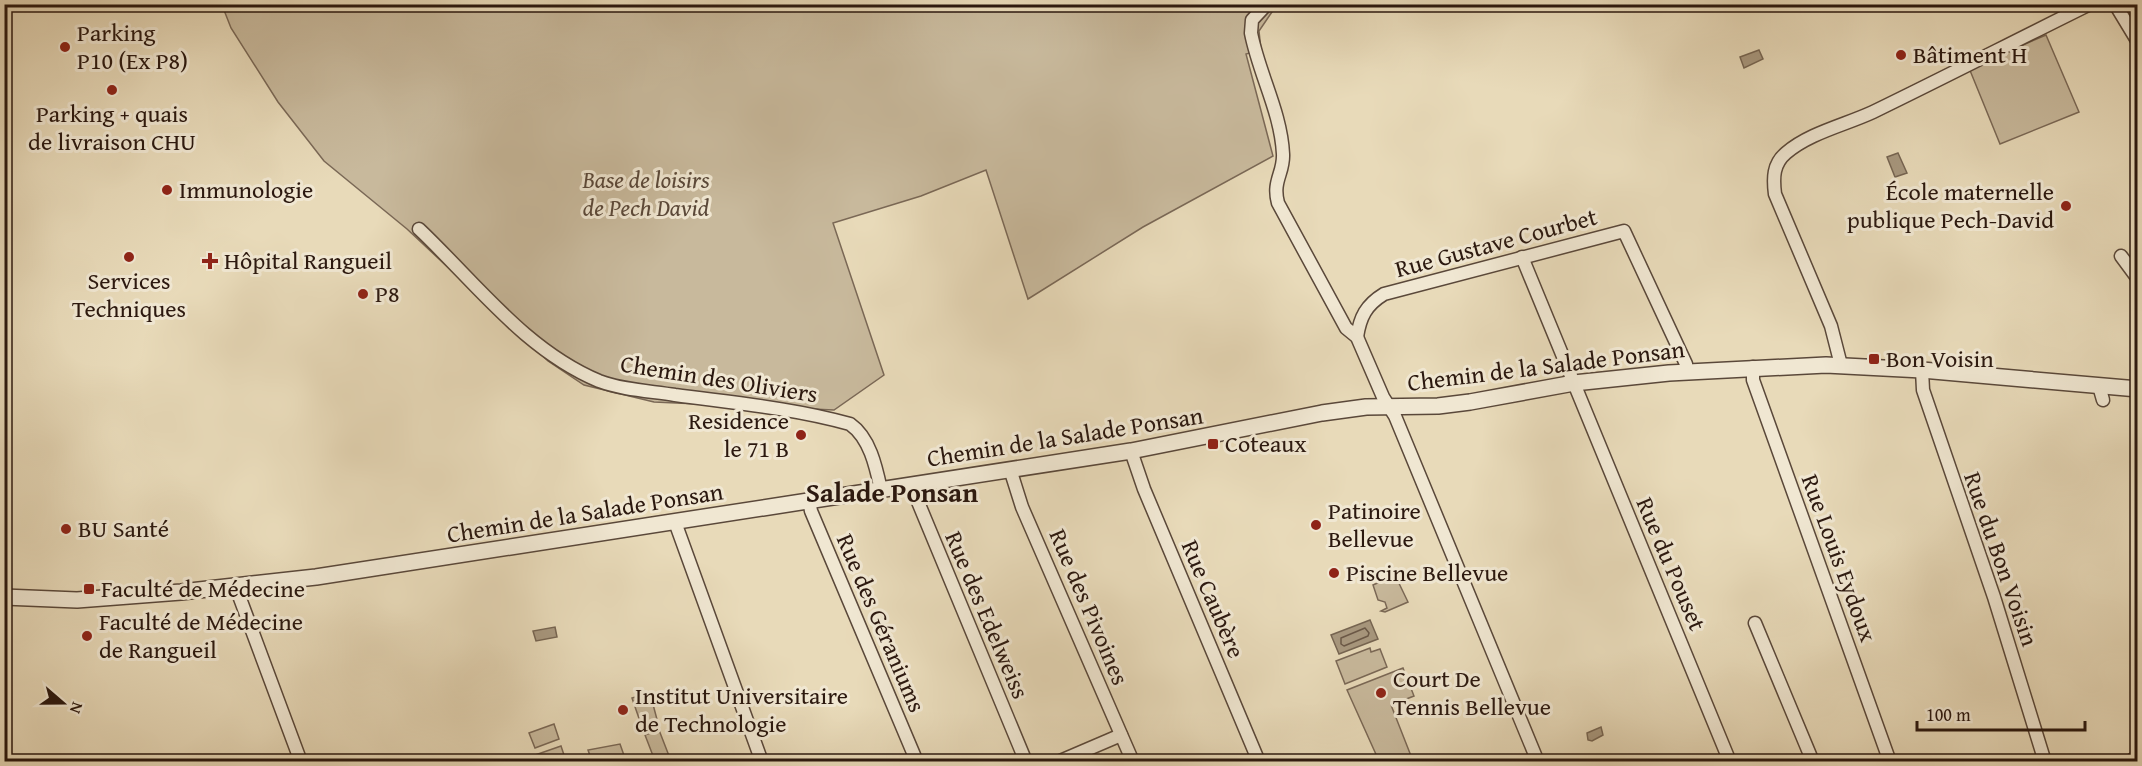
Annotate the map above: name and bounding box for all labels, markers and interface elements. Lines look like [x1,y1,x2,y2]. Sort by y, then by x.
place label: Parking P10 (Ex P8) [77,15,188,78]
place label: Bâtiment H [1913,37,2027,72]
marker: Parking P10 (Ex P8) [58,40,72,54]
marker: Bâtiment H [1894,48,1908,62]
marker: Parking + quais de livraison CHU [105,83,119,97]
place label: Parking + quais de livraison CHU [28,96,196,159]
park label: Base de loisirs de Pech David [581,162,710,225]
place label: Immunologie [179,172,313,207]
place label: École maternelle publique Pech-David [1847,174,2054,237]
marker: Immunologie [160,183,174,197]
street label: Rue Gustave Courbet [1391,199,1601,286]
marker: École maternelle publique Pech-David [2059,199,2073,213]
place label: Hôpital Rangueil [224,243,392,278]
marker: Services Techniques [122,250,136,264]
marker: Hôpital Rangueil [201,252,219,270]
place label: Services Techniques [72,263,186,326]
place label: P8 [375,276,399,311]
marker: P8 [356,287,370,301]
street label: Chemin de la Salade Ponsan [1405,331,1687,400]
place label: Bon Voisin [1886,341,1994,376]
street label: Chemin des Oliviers [618,346,820,411]
marker: Bon Voisin [1867,352,1881,366]
street label: Chemin de la Salade Ponsan [924,397,1206,476]
place label: Residence le 71 B [688,403,789,466]
place label: Coteaux [1225,426,1307,461]
marker: Residence le 71 B [794,428,808,442]
marker: Coteaux [1206,437,1220,451]
street label: Rue du Bon Voisin [1955,467,2048,651]
street label: Rue Louis Eydoux [1793,469,1886,647]
district label: Salade Ponsan [806,472,978,512]
street label: Chemin de la Salade Ponsan [444,473,726,552]
street label: Rue du Pouset [1628,492,1715,636]
place label: Patinoire Bellevue [1328,493,1421,556]
place label: BU Santé [78,511,169,546]
marker: Patinoire Bellevue [1309,518,1323,532]
marker: BU Santé [59,522,73,536]
street label: Rue des Pivoines [1041,523,1138,690]
street label: Rue des Edelweiss [936,526,1038,704]
street label: Rue des Géraniums [828,528,935,718]
street label: Rue Caubère [1173,534,1254,663]
place label: Piscine Bellevue [1346,555,1508,590]
marker: Piscine Bellevue [1327,566,1341,580]
place label: Faculté de Médecine [101,571,305,606]
marker: Faculté de Médecine [82,582,96,596]
place label: Faculté de Médecine de Rangueil [99,604,303,667]
marker: Faculté de Médecine de Rangueil [80,629,94,643]
place label: Court De Tennis Bellevue [1393,661,1551,724]
north arrow [33,673,93,733]
place label: Institut Universitaire de Technologie [635,678,848,741]
marker: Court De Tennis Bellevue [1374,686,1388,700]
scale bar [1917,694,2085,732]
text: N [64,699,90,718]
text: 100 m [1926,701,1971,728]
marker: Institut Universitaire de Technologie [616,703,630,717]

